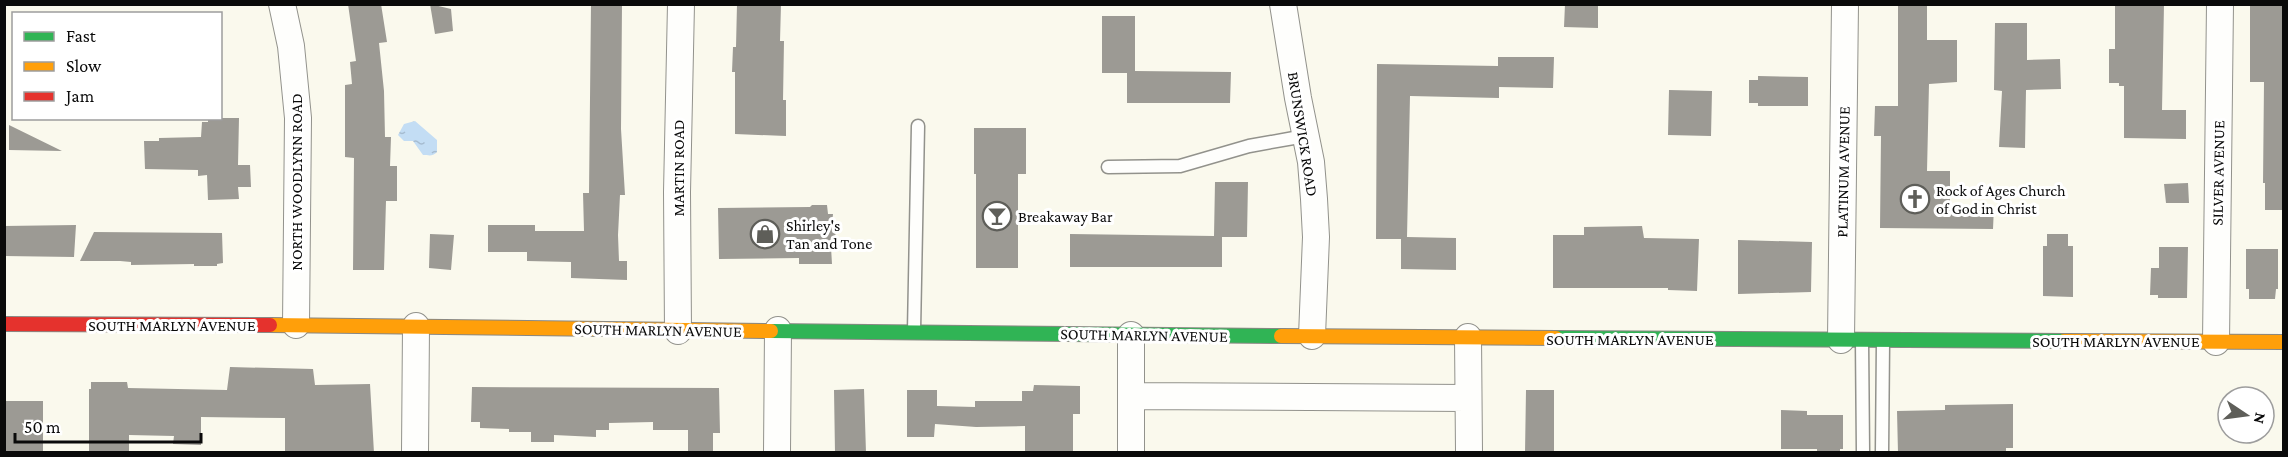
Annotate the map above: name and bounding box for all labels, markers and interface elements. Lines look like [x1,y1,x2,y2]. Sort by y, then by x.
legend [12,12,222,120]
text: Fast [66,26,97,46]
text: Slow [66,56,102,76]
street label: BRUNSWICK ROAD [1285,71,1321,197]
text: Jam [64,86,95,106]
street label: NORTH WOODLYNN ROAD [288,93,305,271]
street label: PLATINUM AVENUE [1833,106,1853,238]
street label: MARTIN ROAD [670,119,687,217]
street label: SILVER AVENUE [2209,120,2227,226]
place label: Rock of Ages Church of God in Christ [1936,182,2066,217]
church icon: Rock of Ages Church of God in Christ [1899,183,1931,215]
bar icon: Breakaway Bar [981,200,1013,232]
place label: Breakaway Bar [1018,208,1113,226]
place label: Shirley's Tan and Tone [786,217,872,252]
shop icon: Shirley's Tan and Tone [749,218,781,250]
street label: SOUTH MARLYN AVENUE [88,317,256,334]
street label: SOUTH MARLYN AVENUE [574,320,742,340]
street label: SOUTH MARLYN AVENUE [1060,325,1228,345]
street label: SOUTH MARLYN AVENUE [1546,331,1714,348]
street label: SOUTH MARLYN AVENUE [2032,333,2200,350]
north arrow [2216,385,2276,445]
scale bar [15,406,201,444]
text: N [2251,411,2270,426]
text: 50 m [24,417,61,437]

